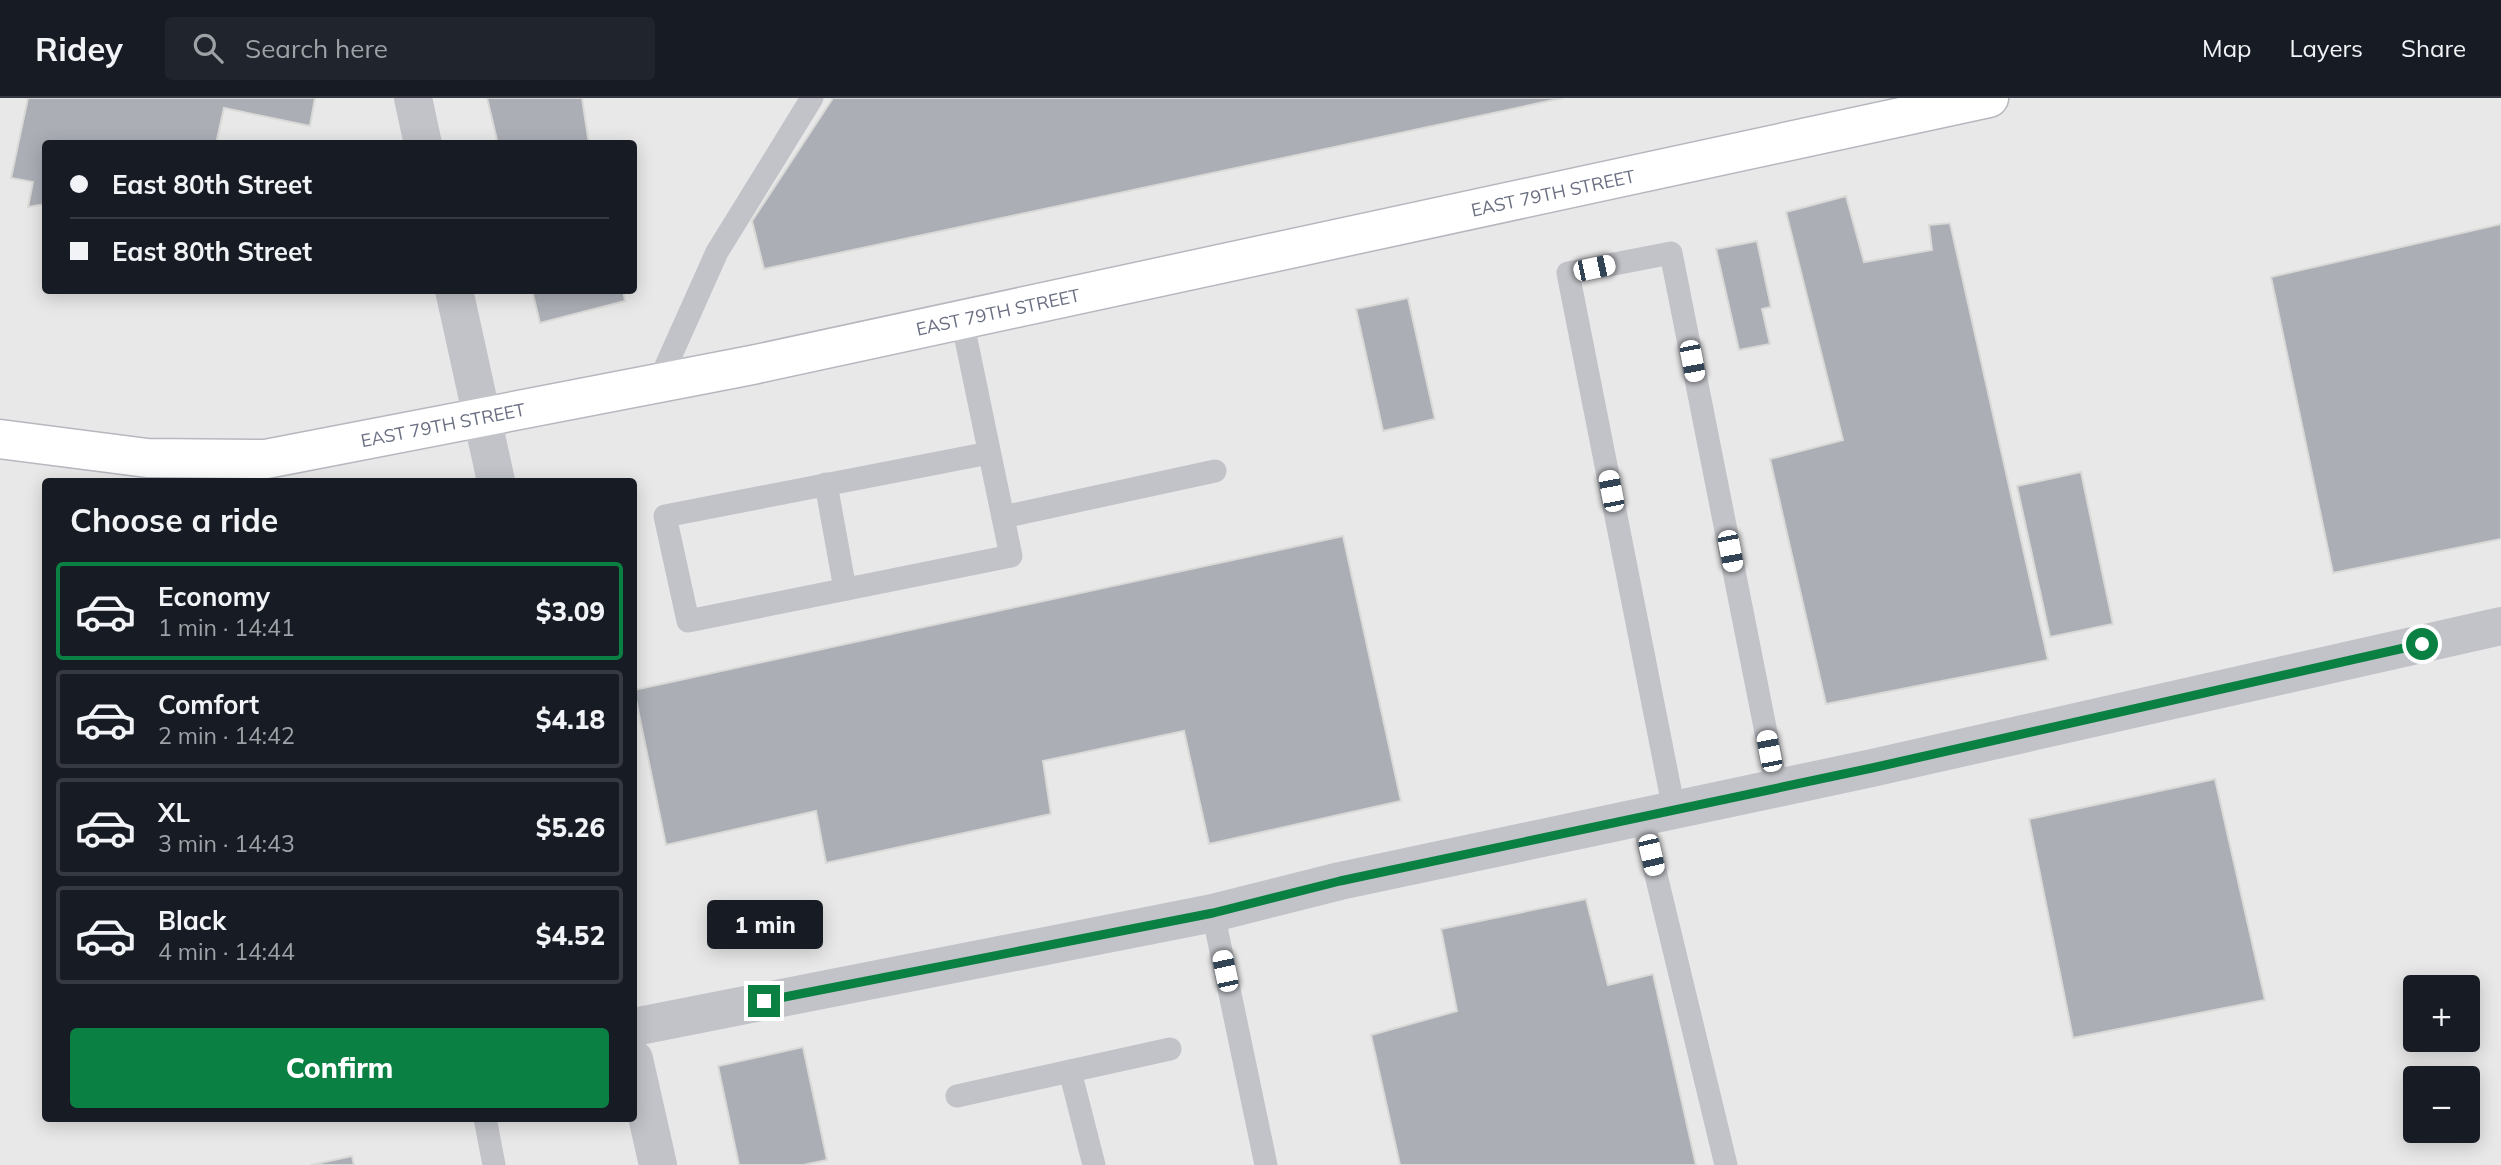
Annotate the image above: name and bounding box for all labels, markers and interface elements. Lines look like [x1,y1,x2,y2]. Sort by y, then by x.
search box [165,17,655,80]
text: Ridey [35,28,123,69]
icon: search [189,29,227,67]
text: Search here [245,32,388,65]
text: Map [2202,33,2251,63]
text: Layers [2289,33,2363,63]
text: Share [2401,33,2466,63]
street label: EAST 79TH STREET [1469,164,1637,222]
text: East 80th Street [112,168,312,201]
text: East 80th Street [112,235,312,268]
car [1572,253,1617,283]
street label: EAST 79TH STREET [914,283,1082,341]
car [1678,338,1707,384]
street label: EAST 79TH STREET [359,398,527,452]
car [1597,468,1626,514]
text: Choose a ride [70,500,278,540]
car [1716,528,1745,574]
icon: car [74,580,137,643]
text: Economy [158,580,270,613]
text: $3.09 [536,595,605,628]
text: 1 min · 14:41 [158,613,295,642]
route start [2406,628,2438,660]
icon: car [74,688,137,751]
text: Comfort [158,688,259,721]
text: $4.18 [536,703,605,736]
text: 2 min · 14:42 [158,721,295,750]
car [1755,728,1784,774]
icon: car [74,796,137,859]
text: XL [158,796,190,829]
text: $5.26 [536,811,605,844]
text: 3 min · 14:43 [158,829,295,858]
car [1637,832,1666,878]
callout: 1 min [706,900,822,948]
icon: car [74,904,137,967]
text: Black [158,904,226,937]
text: 1 min [734,910,796,939]
text: $4.52 [536,919,605,952]
text: 4 min · 14:44 [158,937,295,966]
car [1211,948,1240,994]
map controls [2403,975,2480,1143]
button: + [2403,975,2480,1052]
route end [748,985,780,1017]
button: Confirm [70,1028,609,1108]
button: − [2403,1066,2480,1143]

